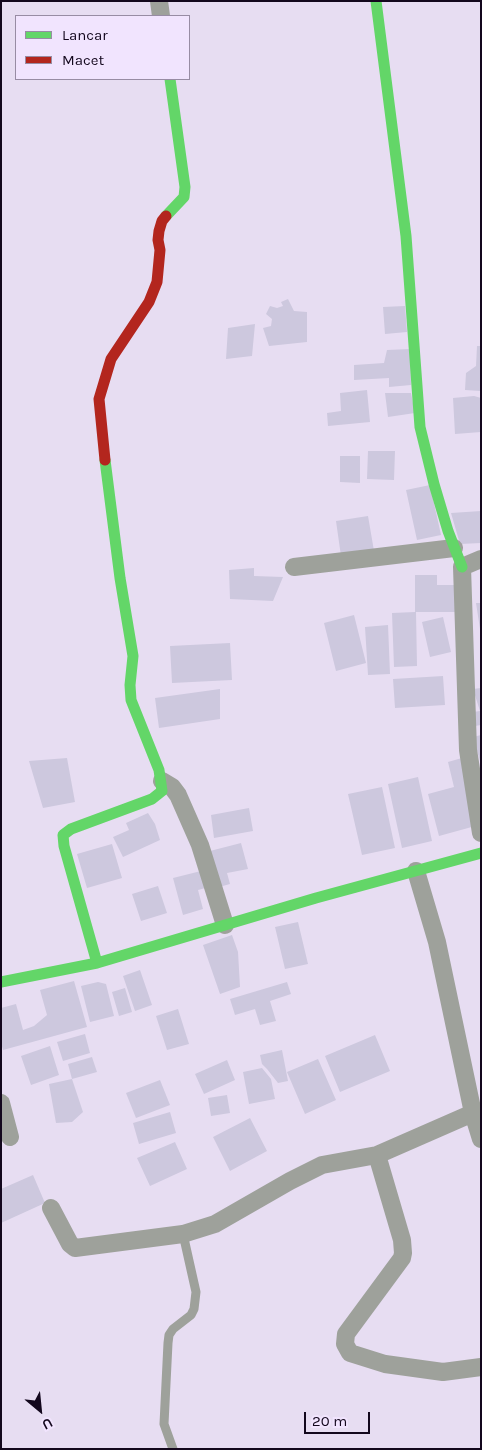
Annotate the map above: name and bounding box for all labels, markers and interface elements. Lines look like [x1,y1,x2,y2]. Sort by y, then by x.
legend [15,15,190,80]
text: Lancar [62,26,108,44]
text: Macet [62,51,104,69]
north arrow [15,1385,65,1435]
scale bar [307,1402,373,1434]
text: 20 m [312,1412,347,1430]
text: U [39,1414,56,1433]

